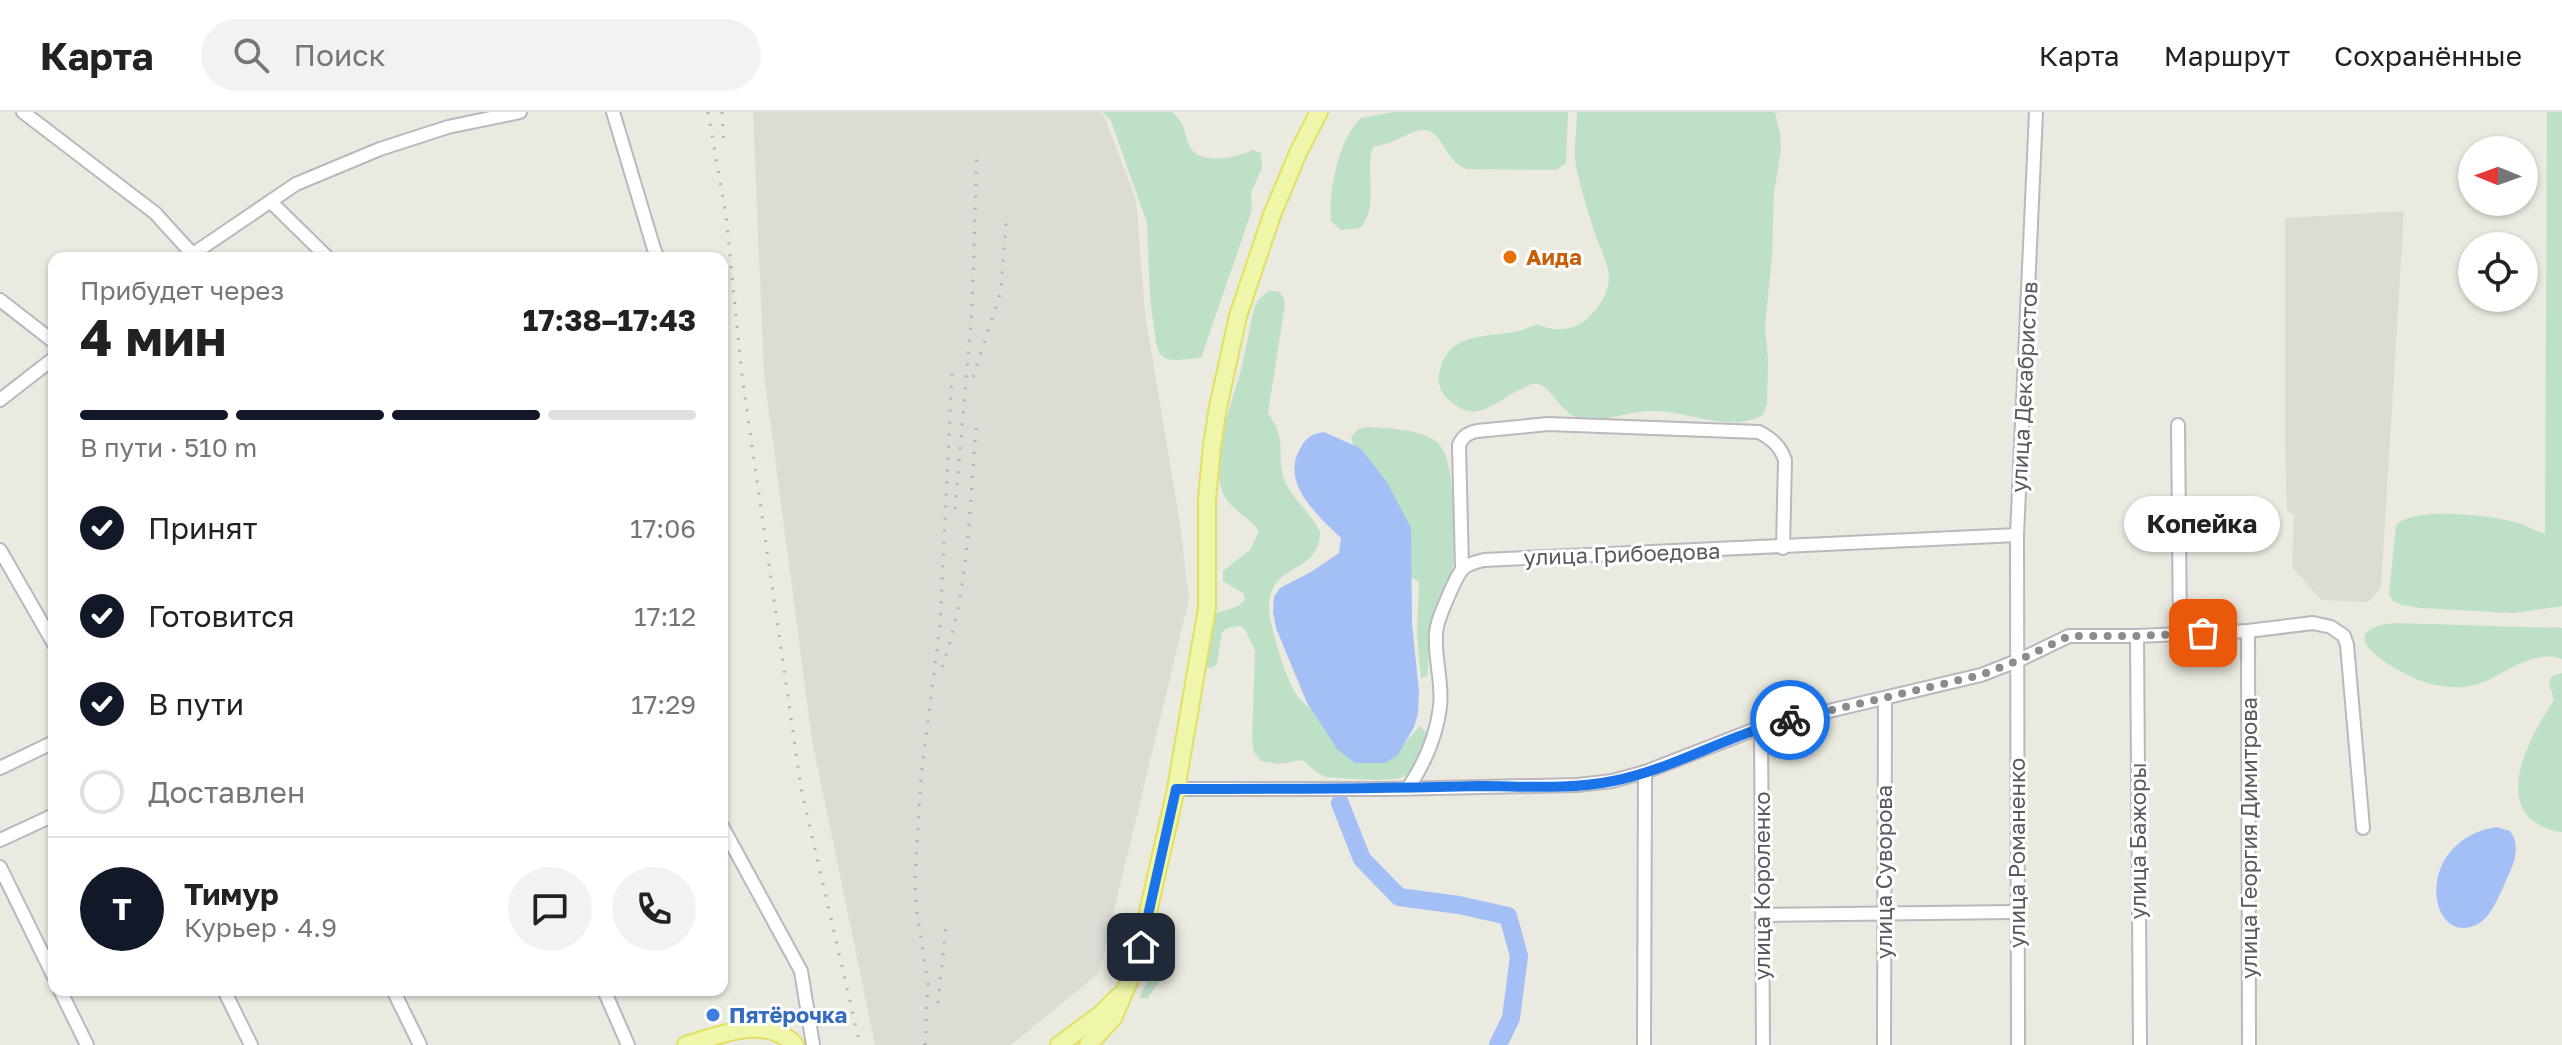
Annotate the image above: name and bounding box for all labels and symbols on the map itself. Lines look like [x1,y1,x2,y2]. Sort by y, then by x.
north arrow [2458,136,2538,216]
place label: Аида [1526,243,1582,270]
marker: Аида [1501,248,1519,266]
street label: улица Декабристов [2004,281,2043,493]
callout: Копейка [2125,497,2281,553]
street label: улица Грибоедова [1523,537,1721,570]
pin [2169,599,2237,667]
courier [1750,680,1830,760]
street label: улица Георгия Димитрова [2235,697,2262,979]
street label: улица Романенко [2003,758,2030,948]
street label: улица Бажоры [2124,763,2151,919]
street label: улица Суворова [1870,785,1897,959]
street label: улица Короленко [1748,791,1775,981]
pin [1107,913,1175,981]
place label: Пятёрочка [729,1001,847,1028]
marker: Пятёрочка [704,1006,722,1024]

